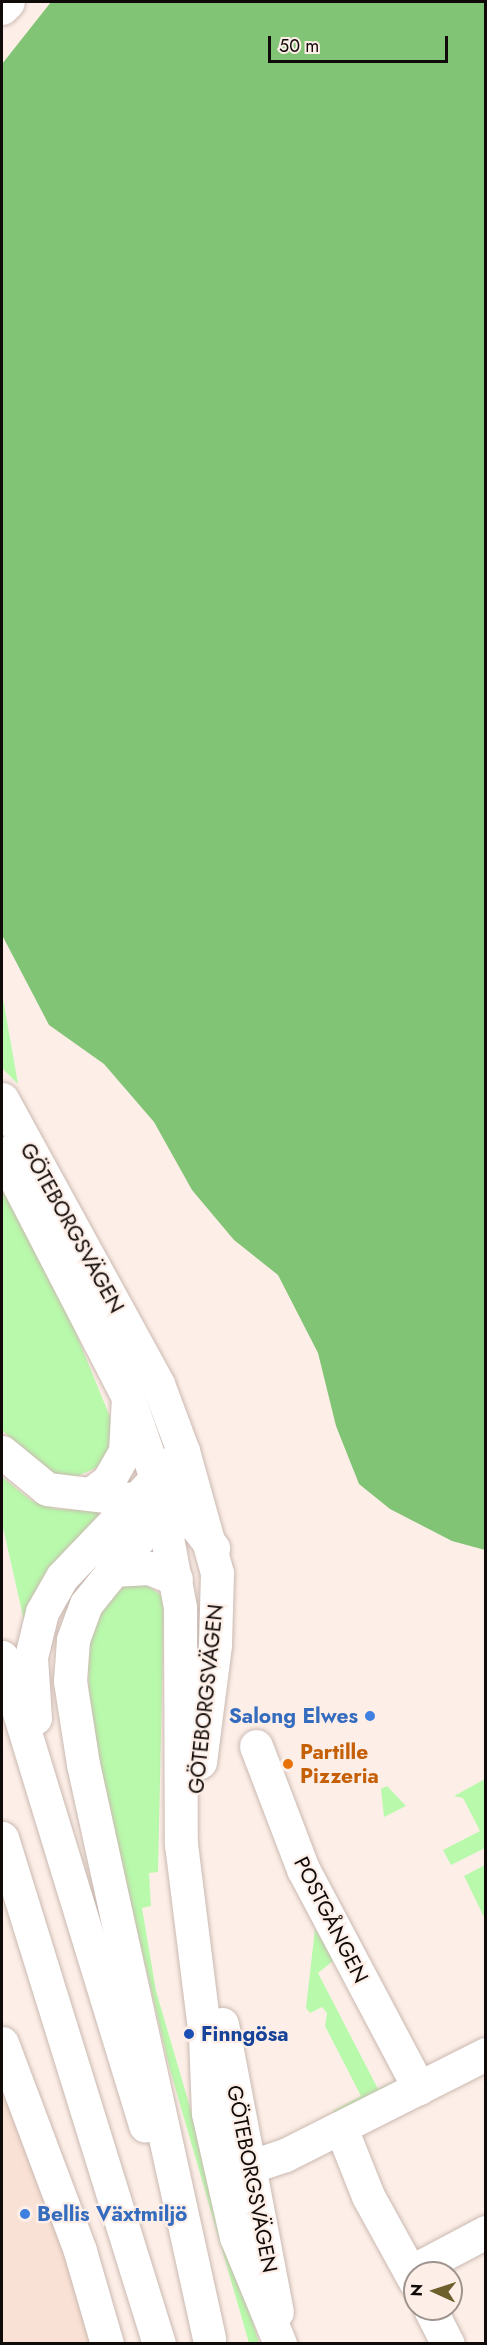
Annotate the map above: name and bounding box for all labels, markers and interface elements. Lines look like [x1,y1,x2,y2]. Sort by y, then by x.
scale bar [271,24,451,62]
text: 50 m [279,33,319,59]
street label: GÖTEBORGSVÄGEN [15,1139,129,1317]
street label: GÖTEBORGSVÄGEN [184,1603,228,1795]
place label: Salong Elwes [229,1703,358,1729]
marker: Salong Elwes [363,1709,377,1723]
place label: Partille Pizzeria [300,1739,379,1789]
marker: Partille Pizzeria [281,1757,295,1771]
street label: POSTGÅNGEN [288,1853,374,1987]
place label: Finngösa [201,2021,289,2047]
marker: Finngösa [182,2027,196,2041]
street label: GÖTEBORGSVÄGEN [221,2083,283,2275]
place label: Bellis Växtmiljö [37,2201,187,2227]
marker: Bellis Växtmiljö [18,2207,32,2221]
north arrow [403,2261,463,2321]
text: N [405,2283,428,2297]

